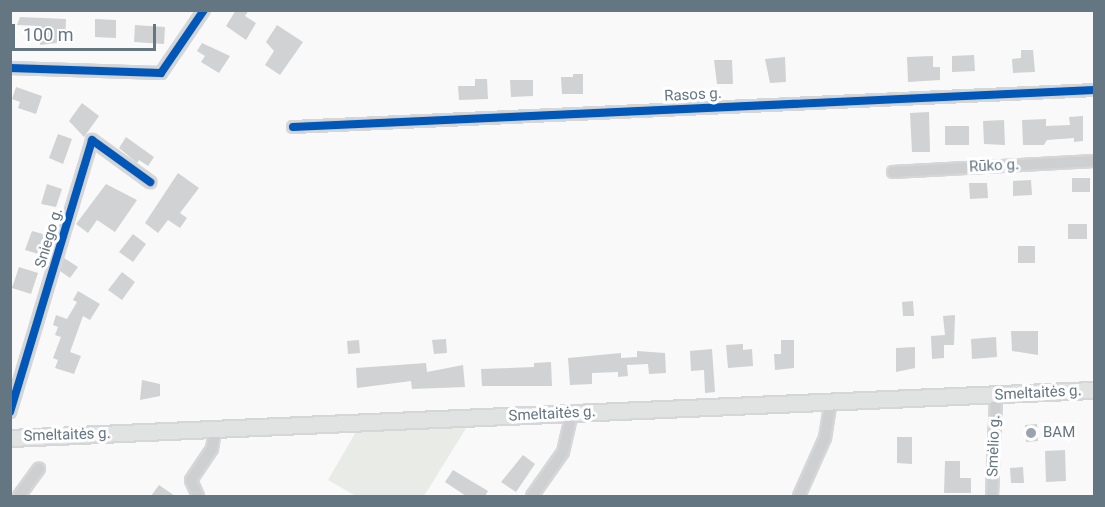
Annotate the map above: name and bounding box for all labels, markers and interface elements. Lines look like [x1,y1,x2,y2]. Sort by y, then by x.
scale bar [15,12,159,50]
text: 100 m [23,24,74,45]
street label: Rasos g. [664,85,722,105]
street label: Rūko g. [969,156,1019,176]
street label: Sniego g. [31,206,67,270]
street label: Smeltaitės g. [994,382,1082,404]
street label: Smeltaitės g. [508,403,596,425]
street label: Smėlio g. [984,415,1004,477]
street label: Smeltaitės g. [23,424,111,446]
place label: BAM [1043,424,1075,442]
marker: BAM [1024,426,1038,440]

